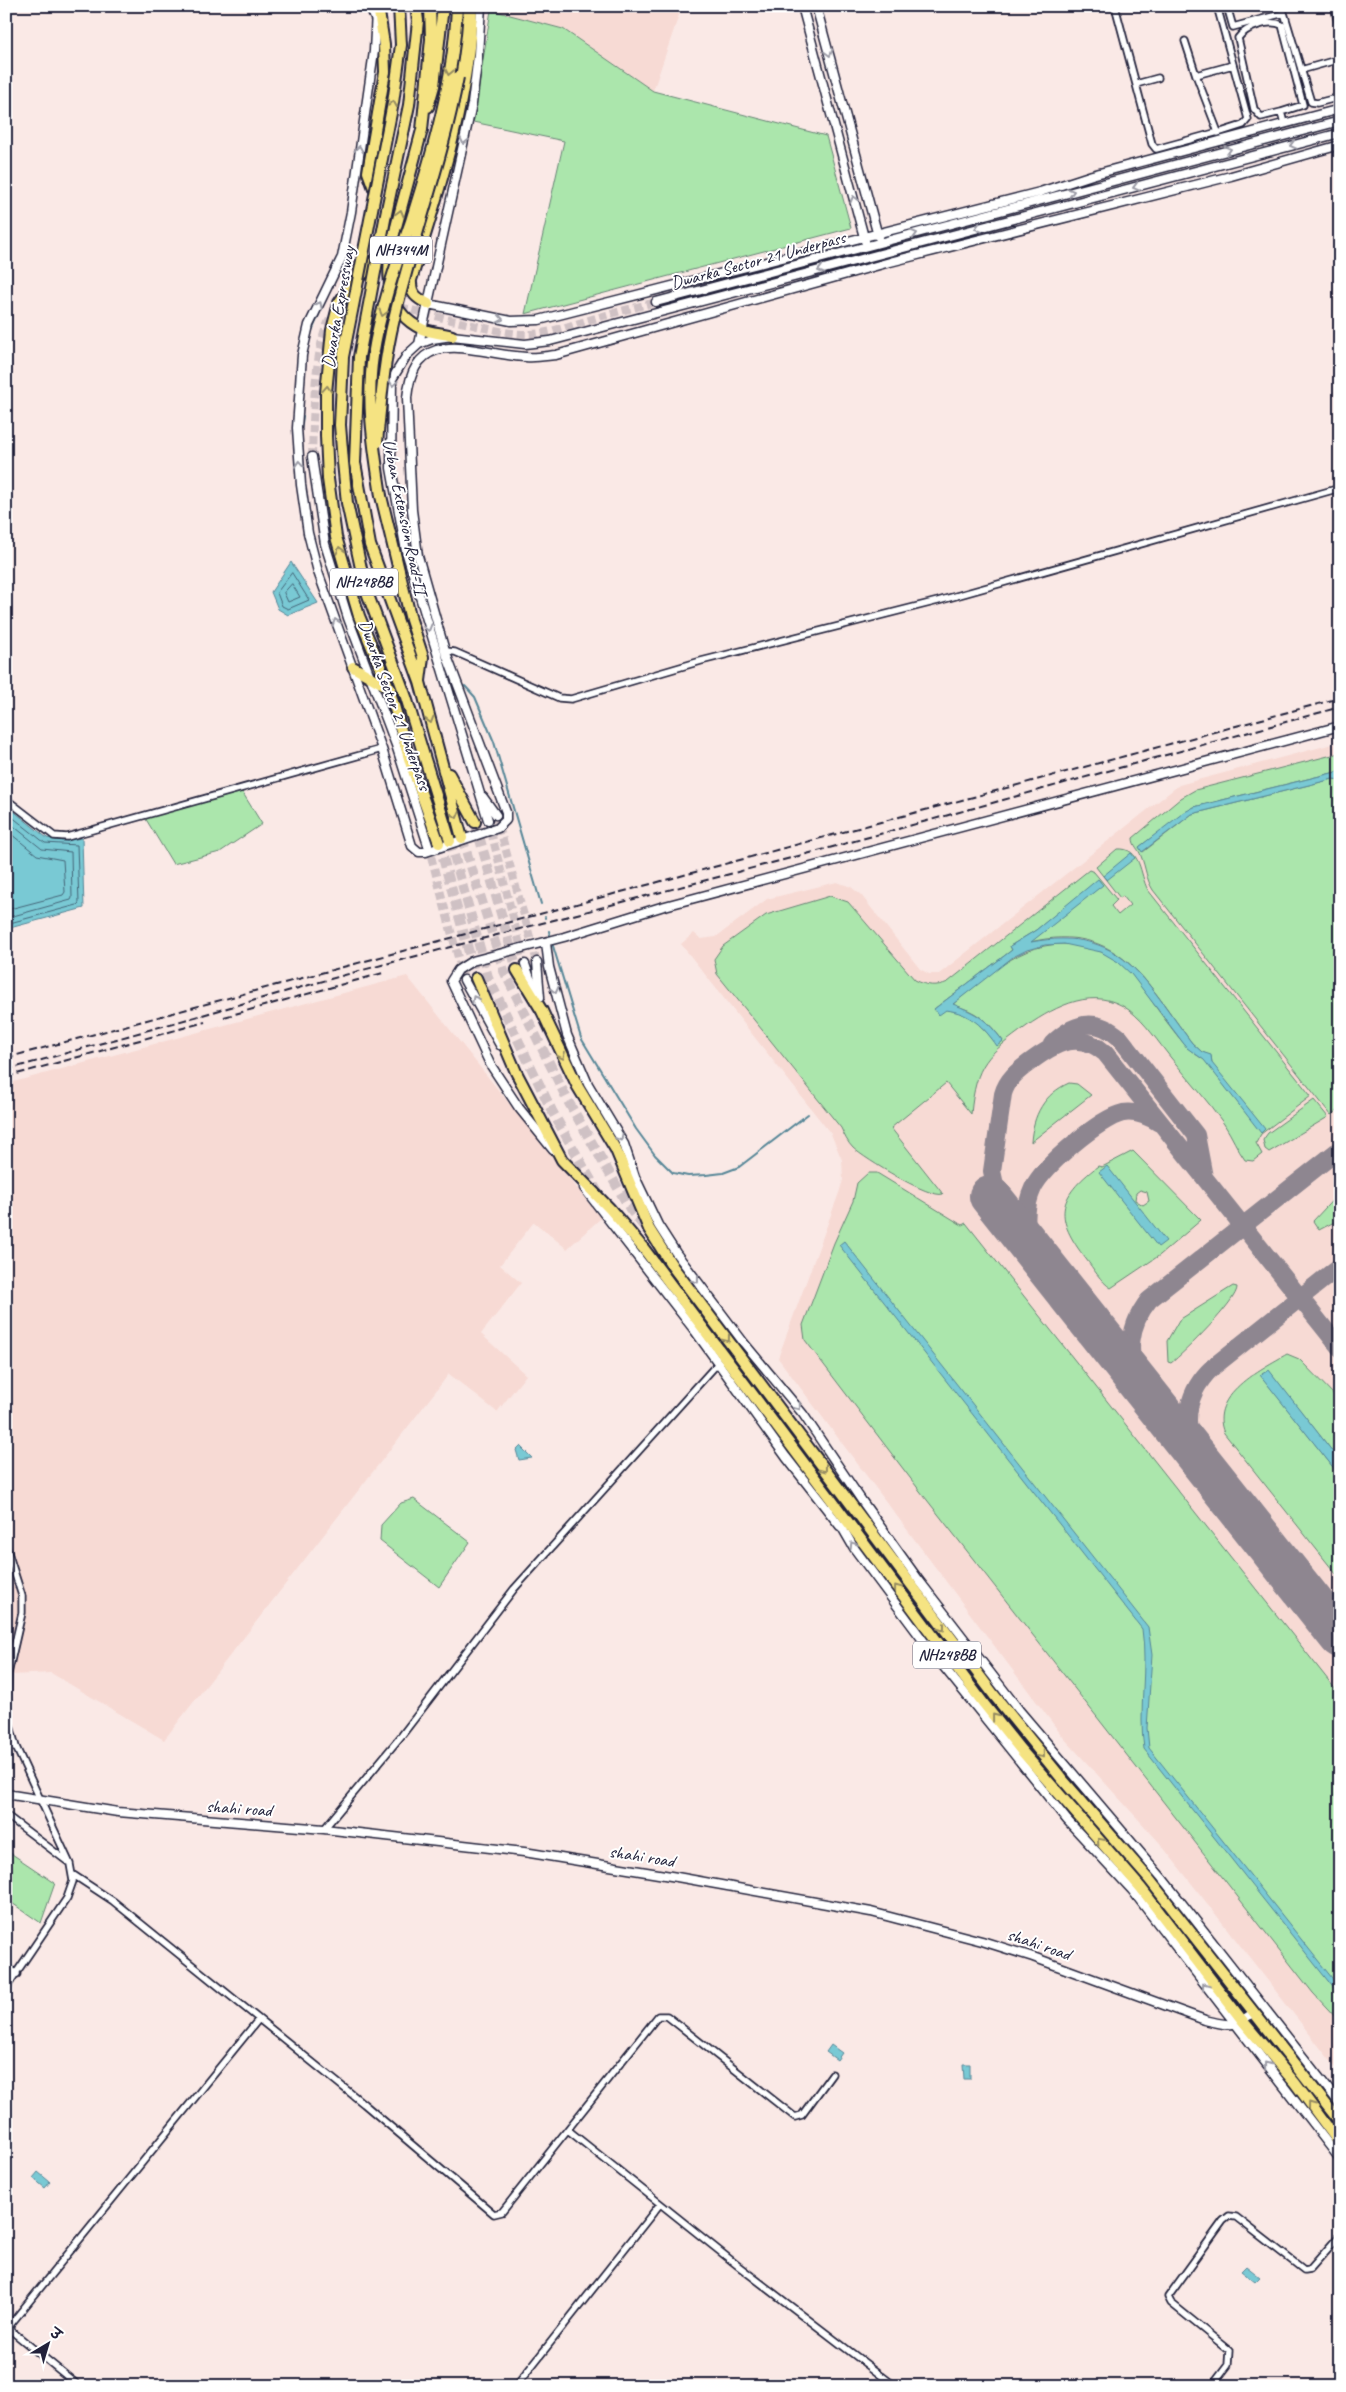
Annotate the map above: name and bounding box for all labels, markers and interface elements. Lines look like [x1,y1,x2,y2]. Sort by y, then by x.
one-way arrow [823,49,834,58]
one-way arrow [445,67,455,76]
one-way arrow [387,99,398,107]
one-way arrow [459,137,470,146]
one-way arrow [1288,139,1297,150]
one-way arrow [354,145,364,154]
one-way arrow [1224,146,1232,156]
one-way arrow [1131,181,1140,192]
one-way arrow [1067,187,1076,198]
one-way arrow [849,194,860,203]
one-way arrow [394,210,404,218]
one-way arrow [974,222,983,233]
street label: Dwarka Sector 21 Underpass [668,226,849,294]
one-way arrow [909,229,918,239]
road number: NH344M [370,236,432,264]
street label: Dwarka Expressway [317,243,360,369]
one-way arrow [817,264,826,275]
one-way arrow [313,301,323,310]
one-way arrow [378,308,389,317]
one-way arrow [496,314,505,324]
one-way arrow [388,380,399,388]
one-way arrow [321,385,332,393]
street label: Urban Extension Road-II [378,437,433,601]
one-way arrow [294,460,305,468]
one-way arrow [335,546,346,555]
road number: NH248BB [330,568,398,596]
street label: Dwarka Sector 21 Underpass [354,617,437,795]
one-way arrow [332,618,342,626]
one-way arrow [423,624,433,632]
one-way arrow [424,715,435,724]
one-way arrow [450,810,460,818]
one-way arrow [550,986,560,994]
one-way arrow [471,996,481,1005]
one-way arrow [556,1050,566,1059]
one-way arrow [614,1133,624,1142]
one-way arrow [691,1274,699,1283]
one-way arrow [721,1333,730,1343]
one-way arrow [792,1402,801,1411]
one-way arrow [818,1463,826,1472]
one-way arrow [849,1541,859,1550]
one-way arrow [894,1584,903,1594]
one-way arrow [936,1622,945,1631]
road number: NH248BB [913,1642,981,1668]
one-way arrow [992,1714,1001,1723]
one-way arrow [1037,1750,1046,1759]
street label: shahi road [205,1795,276,1821]
one-way arrow [1097,1838,1106,1847]
street label: shahi road [608,1840,679,1872]
street label: shahi road [1004,1923,1076,1966]
one-way arrow [1202,1982,1211,1992]
one-way arrow [1264,2061,1273,2070]
one-way arrow [1308,2101,1317,2111]
north arrow [22,2320,72,2370]
text: उ [45,2323,66,2345]

